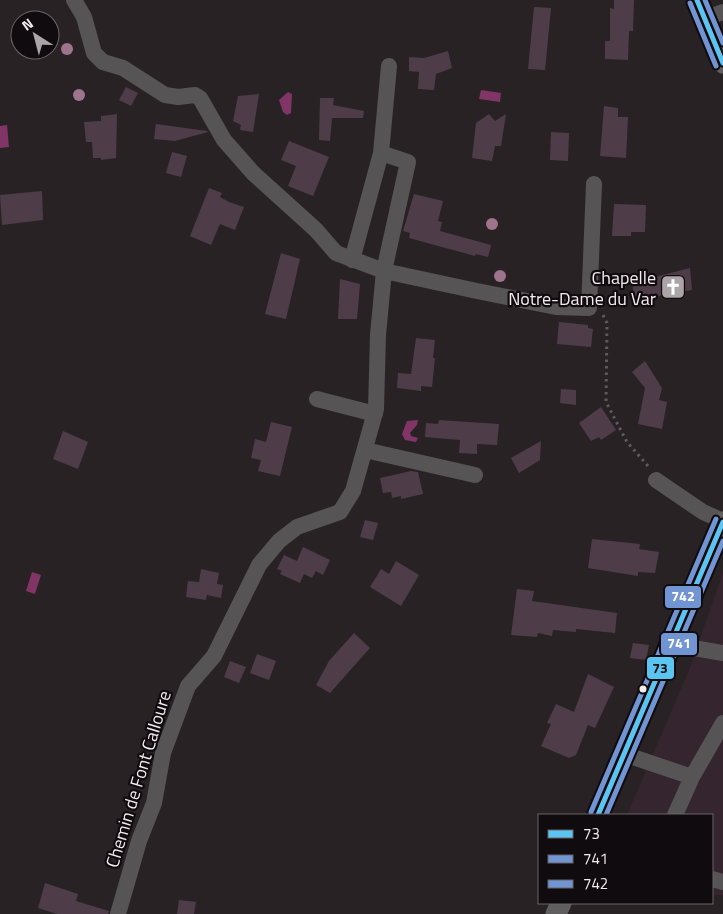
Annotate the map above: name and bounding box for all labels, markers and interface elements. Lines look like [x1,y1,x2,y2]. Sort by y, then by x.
north arrow [10,10,60,60]
text: N [17,13,37,35]
place label: Chapelle Notre-Dame du Var [508,264,656,312]
church icon: Chapelle Notre-Dame du Var [660,274,686,300]
line badge: 742 [664,585,702,609]
text: 742 [671,585,695,606]
line badge: 741 [660,632,698,656]
text: 741 [667,632,691,653]
line badge: 73 [646,656,675,680]
text: 73 [652,657,668,678]
unlabelled marker [638,684,648,694]
street label: Chemin de Font Calloure [98,687,178,871]
legend [538,814,713,904]
text: 73 [583,822,600,845]
text: 741 [583,847,608,870]
text: 742 [583,872,608,895]

